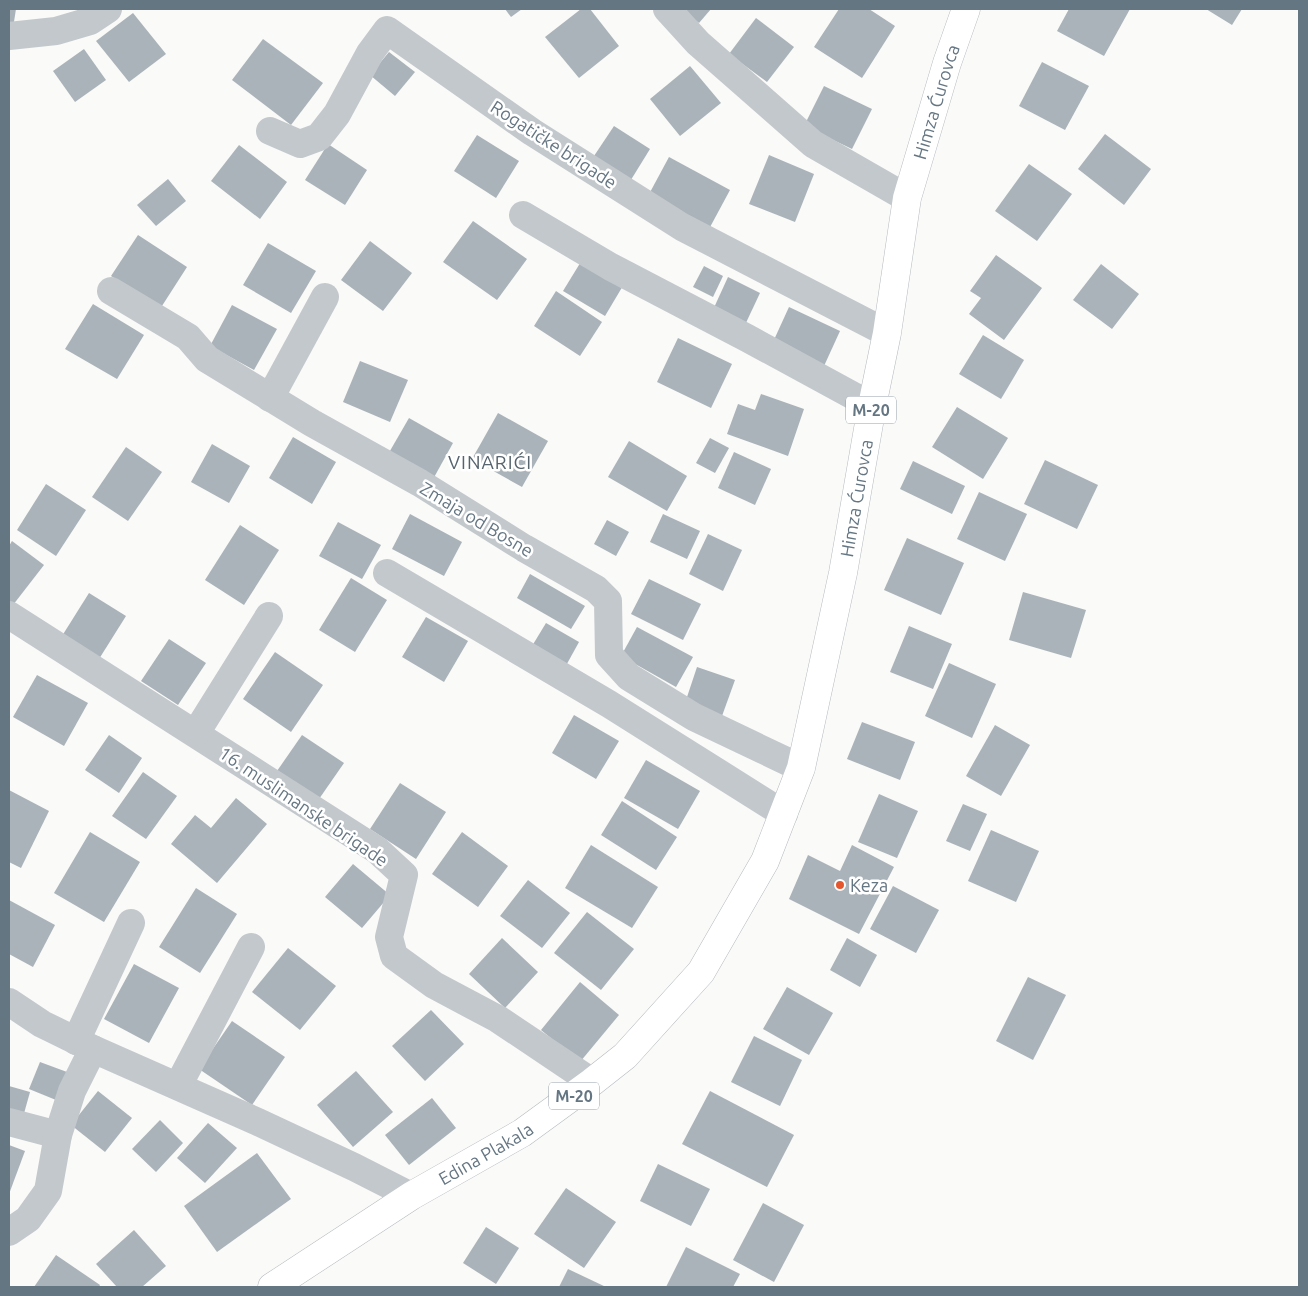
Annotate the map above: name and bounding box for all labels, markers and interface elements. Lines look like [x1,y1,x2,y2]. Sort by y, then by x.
street label: Himza Ćurovca [909,42,963,161]
street label: Rogatičke brigade [487,96,621,192]
road number: M-20 [846,396,896,424]
street label: Himza Ćurovca [836,438,876,558]
district label: VINARIĆI [448,451,532,473]
street label: Zmaja od Bosne [417,477,537,561]
street label: 16. muslimanske brigade [216,742,392,870]
place label: Keza [850,875,888,895]
marker: Keza [834,879,846,891]
road number: M-20 [549,1082,599,1110]
street label: Edina Plakala [435,1118,537,1188]

